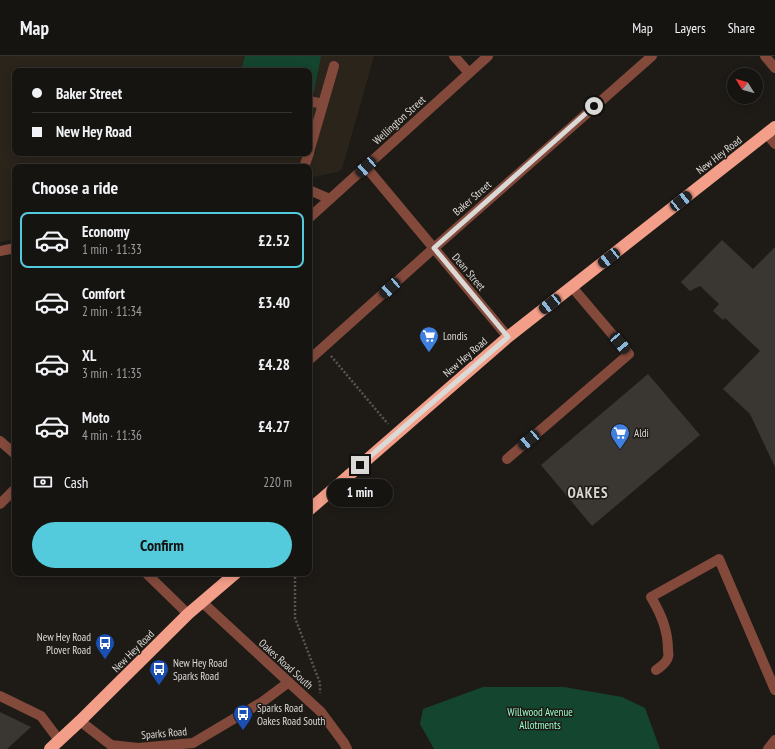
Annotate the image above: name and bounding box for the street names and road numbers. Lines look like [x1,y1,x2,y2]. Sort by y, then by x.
street label: Wellington Street [370,93,428,147]
street label: New Hey Road [693,133,745,177]
street label: Baker Street [450,177,494,219]
street label: Dean Street [449,250,489,294]
street label: New Hey Road [440,334,490,380]
street label: New Hey Road [109,627,157,675]
street label: Oakes Road South [256,636,316,692]
street label: Sparks Road [140,724,188,742]

